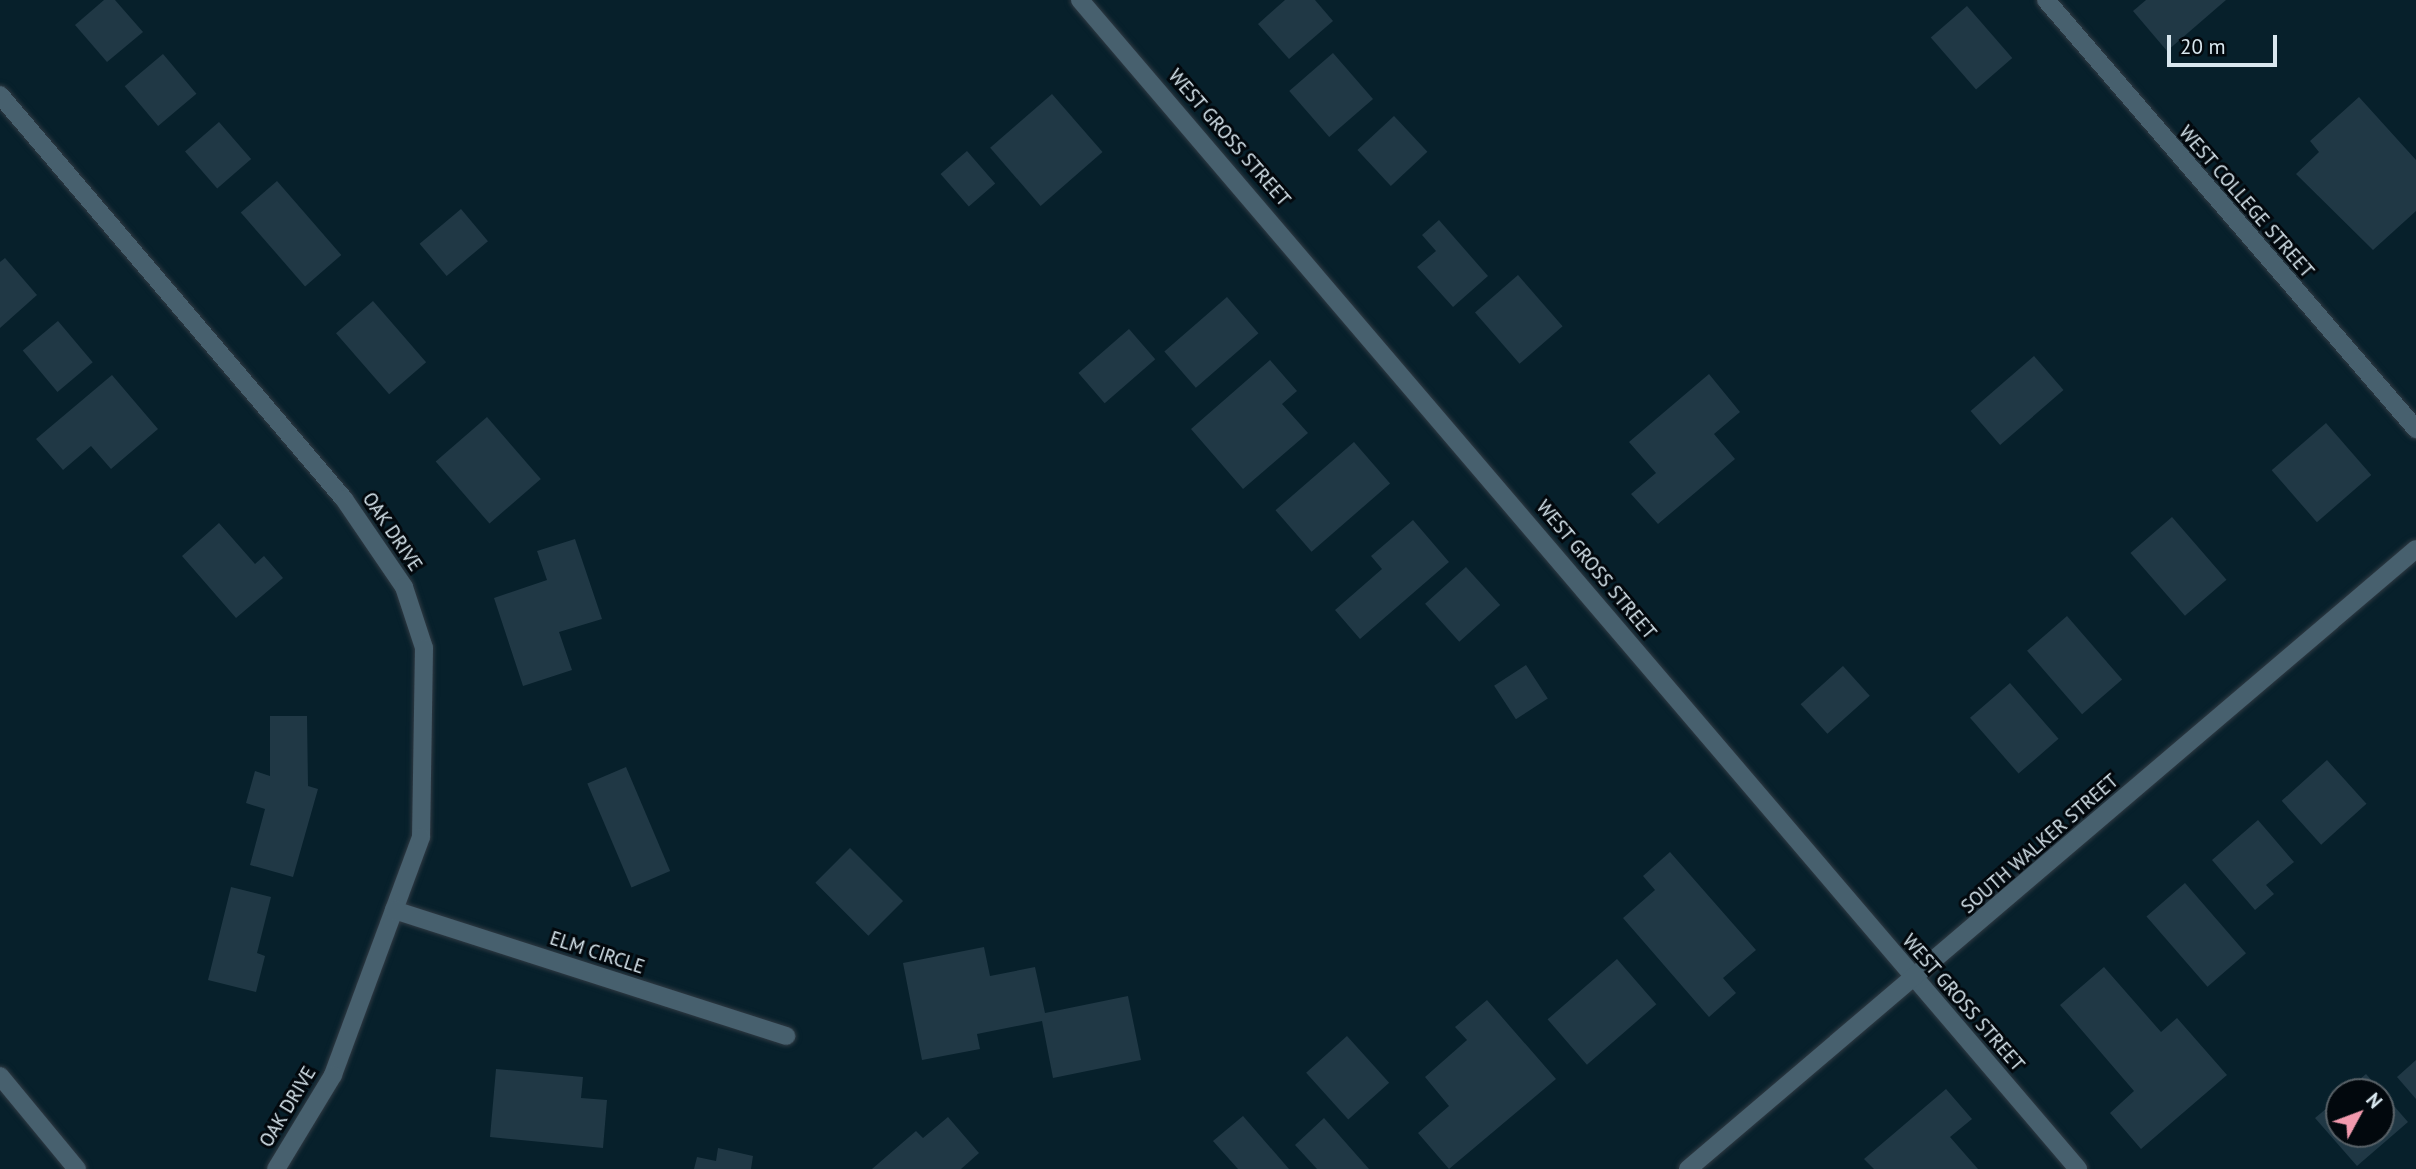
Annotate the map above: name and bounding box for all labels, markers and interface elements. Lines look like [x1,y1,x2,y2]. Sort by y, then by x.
scale bar [2171,21,2281,65]
text: 20 m [2180,33,2226,60]
street label: WEST GROSS STREET [1163,65,1295,211]
street label: WEST COLLEGE STREET [2174,121,2318,283]
street label: OAK DRIVE [357,488,427,576]
street label: WEST GROSS STREET [1531,496,1661,644]
street label: SOUTH WALKER STREET [1957,769,2123,919]
street label: ELM CIRCLE [547,927,647,979]
street label: WEST GROSS STREET [1897,930,2029,1076]
street label: OAK DRIVE [255,1062,321,1152]
north arrow [2325,1078,2395,1148]
text: N [2361,1088,2387,1113]

